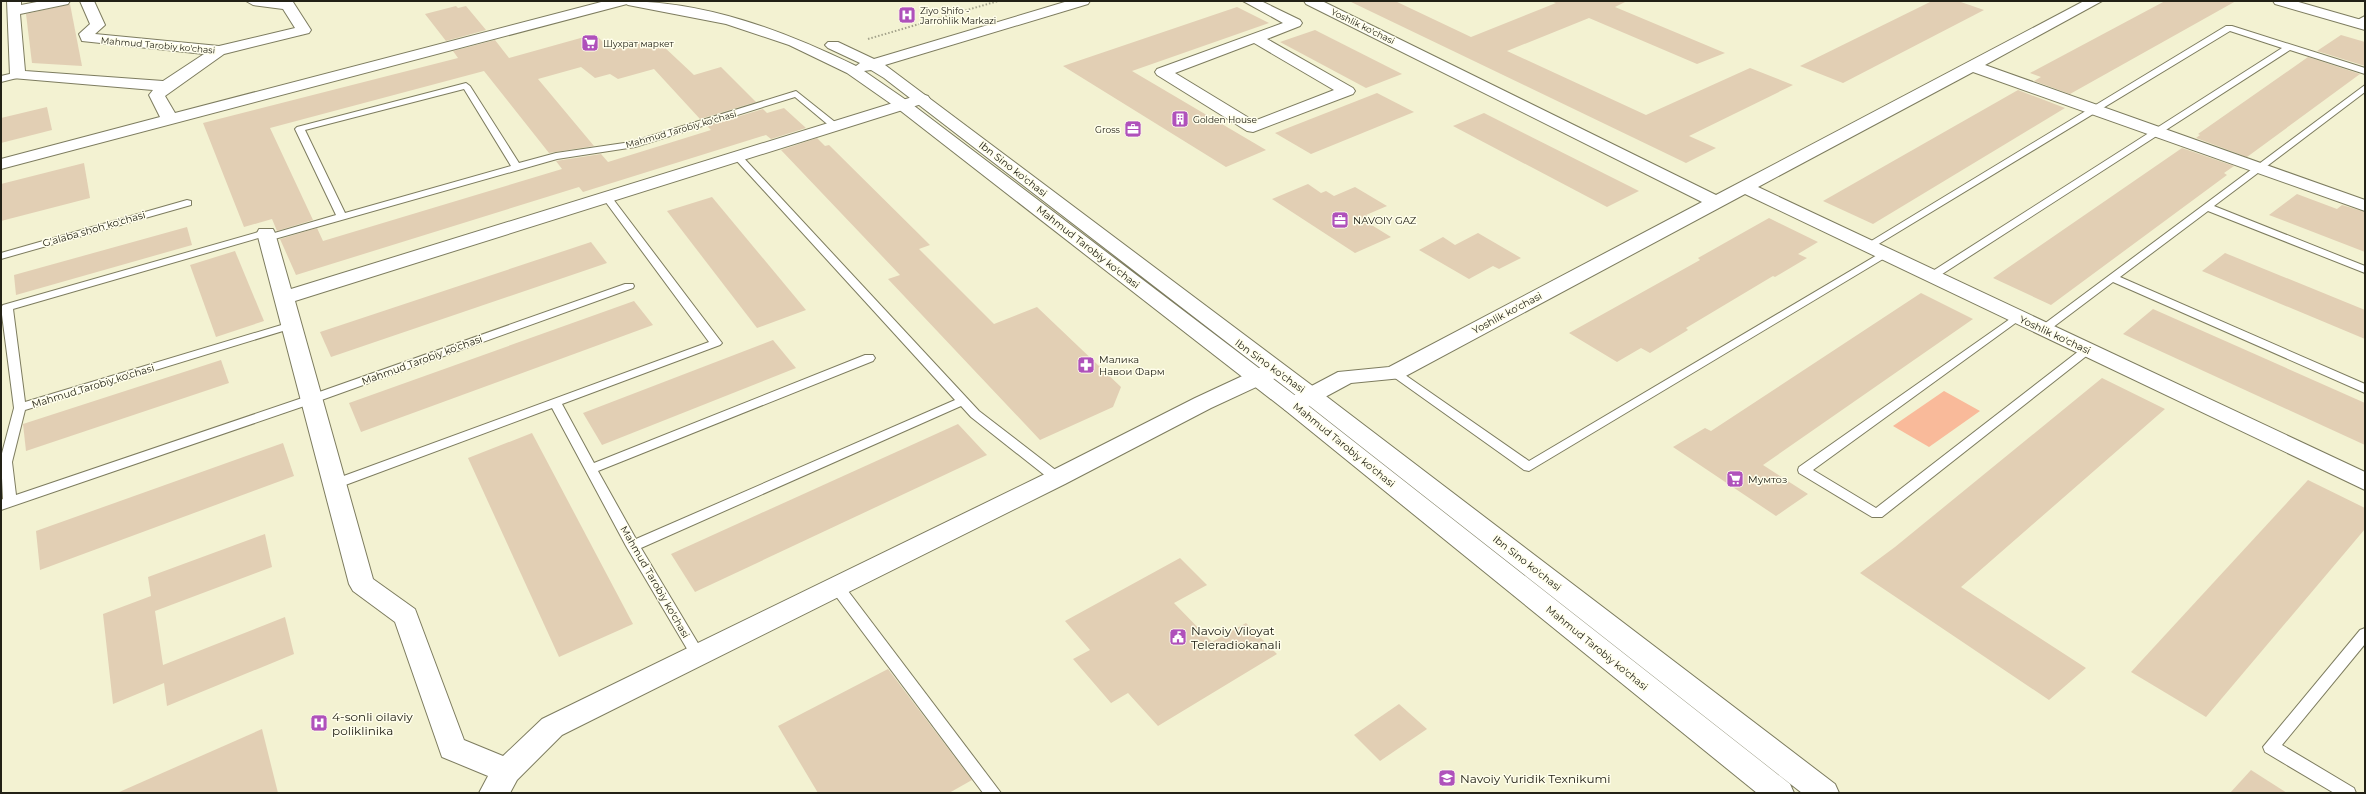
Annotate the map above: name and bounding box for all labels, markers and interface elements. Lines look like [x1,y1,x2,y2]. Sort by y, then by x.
hospital icon: Ziyo Shifo - Jarrohlik Markazi [897,5,917,25]
place label: Ziyo Shifo - Jarrohlik Markazi [919,5,996,26]
street label: Yoshlik ko'chasi [1329,6,1397,46]
supermarket icon: Шухрат маркет [580,33,600,53]
street label: Mahmud Tarobiy ko'chasi [100,35,216,55]
place label: Шухрат маркет [603,38,674,49]
street label: Mahmud Tarobiy ko'chasi [624,108,738,150]
building icon: Golden House [1170,109,1190,129]
place label: Golden House [1193,114,1257,125]
office icon: Gross [1123,119,1143,139]
place label: Gross [1095,124,1121,135]
street label: Ibn Sino ko'chasi [976,138,1050,200]
street label: Mahmud Tarobiy ko'chasi [1034,203,1142,291]
street label: G'alaba shoh ko'chasi [41,208,147,250]
office icon: NAVOIY GAZ [1330,210,1350,230]
place label: NAVOIY GAZ [1353,214,1417,227]
street label: Yoshlik ko'chasi [1470,289,1544,337]
street label: Yoshlik ko'chasi [2017,313,2093,357]
street label: Mahmud Tarobiy ko'chasi [360,332,484,388]
street label: Ibn Sino ko'chasi [1233,336,1307,396]
place label: Малика Навои Фарм [1099,353,1165,378]
pharmacy icon: Малика Навои Фарм [1076,355,1096,375]
street label: Mahmud Tarobiy ko'chasi [30,361,156,411]
street label: Mahmud Tarobiy ko'chasi [1290,400,1398,490]
supermarket icon: Мумтоз [1725,469,1745,489]
place label: Мумтоз [1748,473,1787,486]
street label: Mahmud Tarobiy ko'chasi [618,524,692,640]
street label: Ibn Sino ko'chasi [1490,532,1564,594]
street label: Mahmud Tarobiy ko'chasi [1543,603,1651,693]
place label: Navoiy Viloyat Teleradiokanali [1191,623,1281,652]
public building icon: Navoiy Viloyat Teleradiokanali [1168,627,1188,647]
place label: 4-sonli oilaviy poliklinika [332,709,413,738]
hospital icon: 4-sonli oilaviy poliklinika [309,713,329,733]
school or university icon: Navoiy Yuridik Texnikumi [1437,768,1457,788]
place label: Navoiy Yuridik Texnikumi [1460,771,1610,786]

